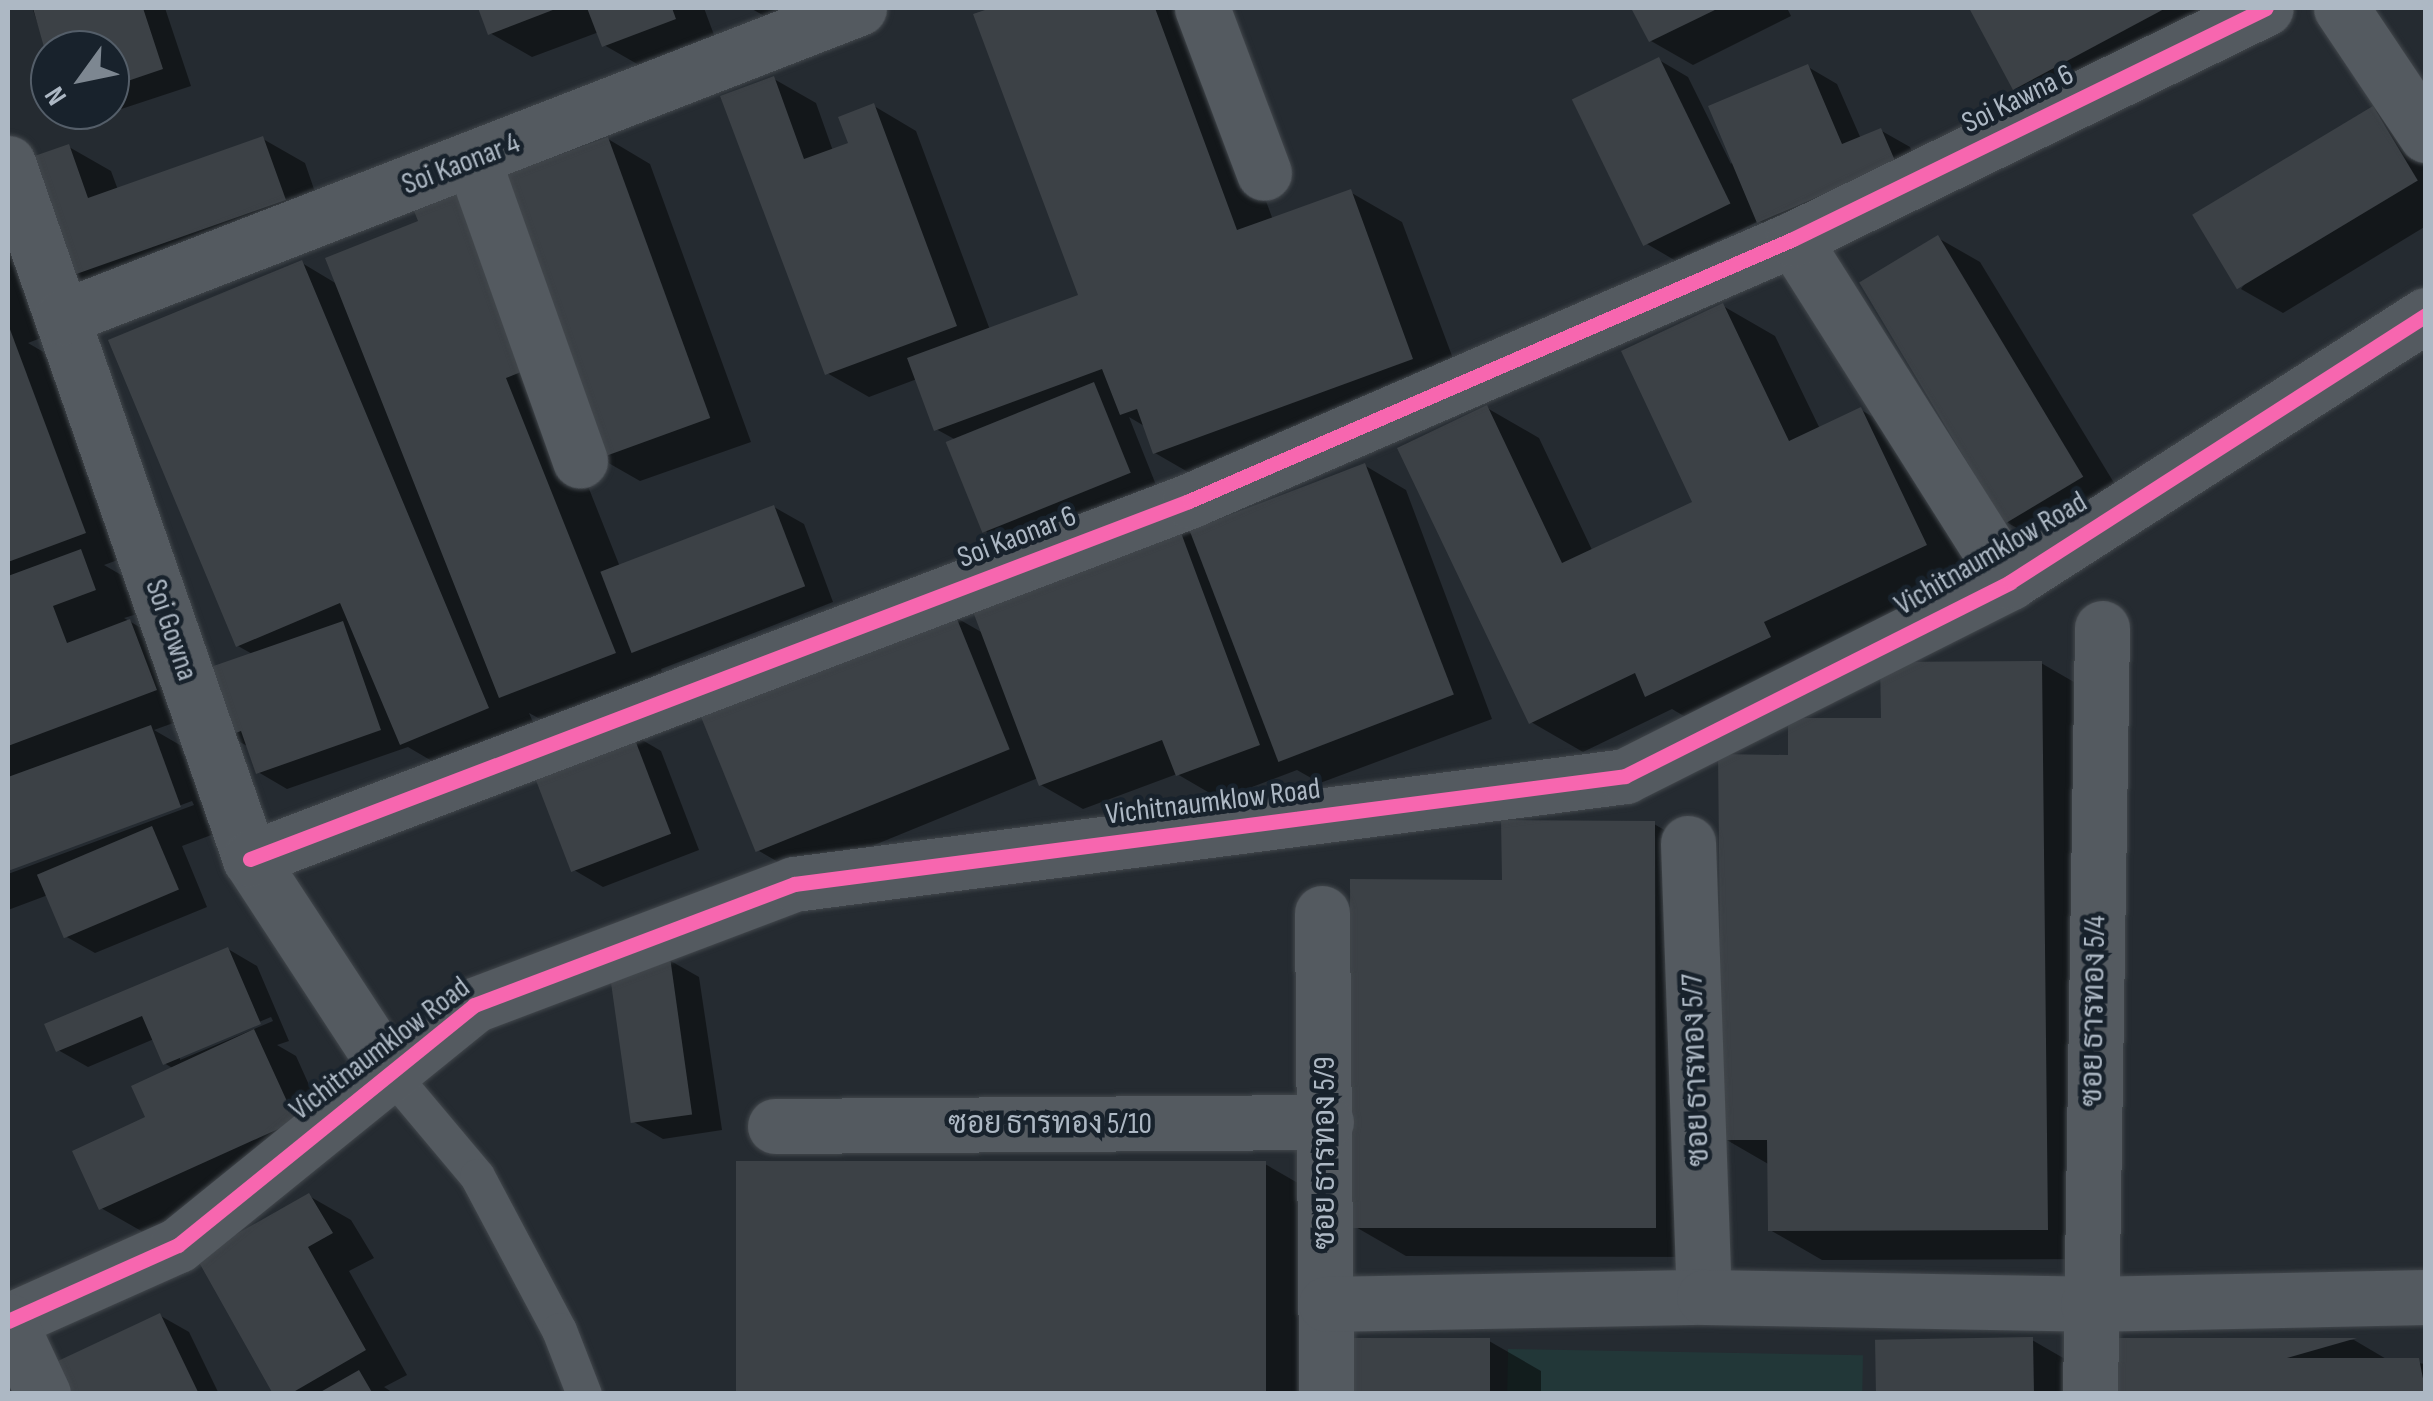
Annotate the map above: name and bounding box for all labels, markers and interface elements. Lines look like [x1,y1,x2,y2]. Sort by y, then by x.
north arrow [30,30,130,130]
street label: Soi Kawna 6 [1956,57,2080,141]
text: N [38,80,74,111]
street label: Soi Kaonar 4 [397,125,525,203]
street label: Vichitnaumklow Road [1889,484,2093,624]
street label: Soi Kaonar 6 [953,498,1081,576]
street label: Soi Gowna [137,575,205,685]
street label: Vichitnaumklow Road [1104,771,1322,833]
street label: ซอย ธารทอง 5/4 [2074,915,2114,1107]
street label: Vichitnaumklow Road [283,970,477,1128]
street label: ซอย ธารทอง 5/7 [1675,973,1717,1167]
street label: ซอย ธารทอง 5/9 [1307,1056,1343,1250]
street label: ซอย ธารทอง 5/10 [948,1106,1152,1142]

